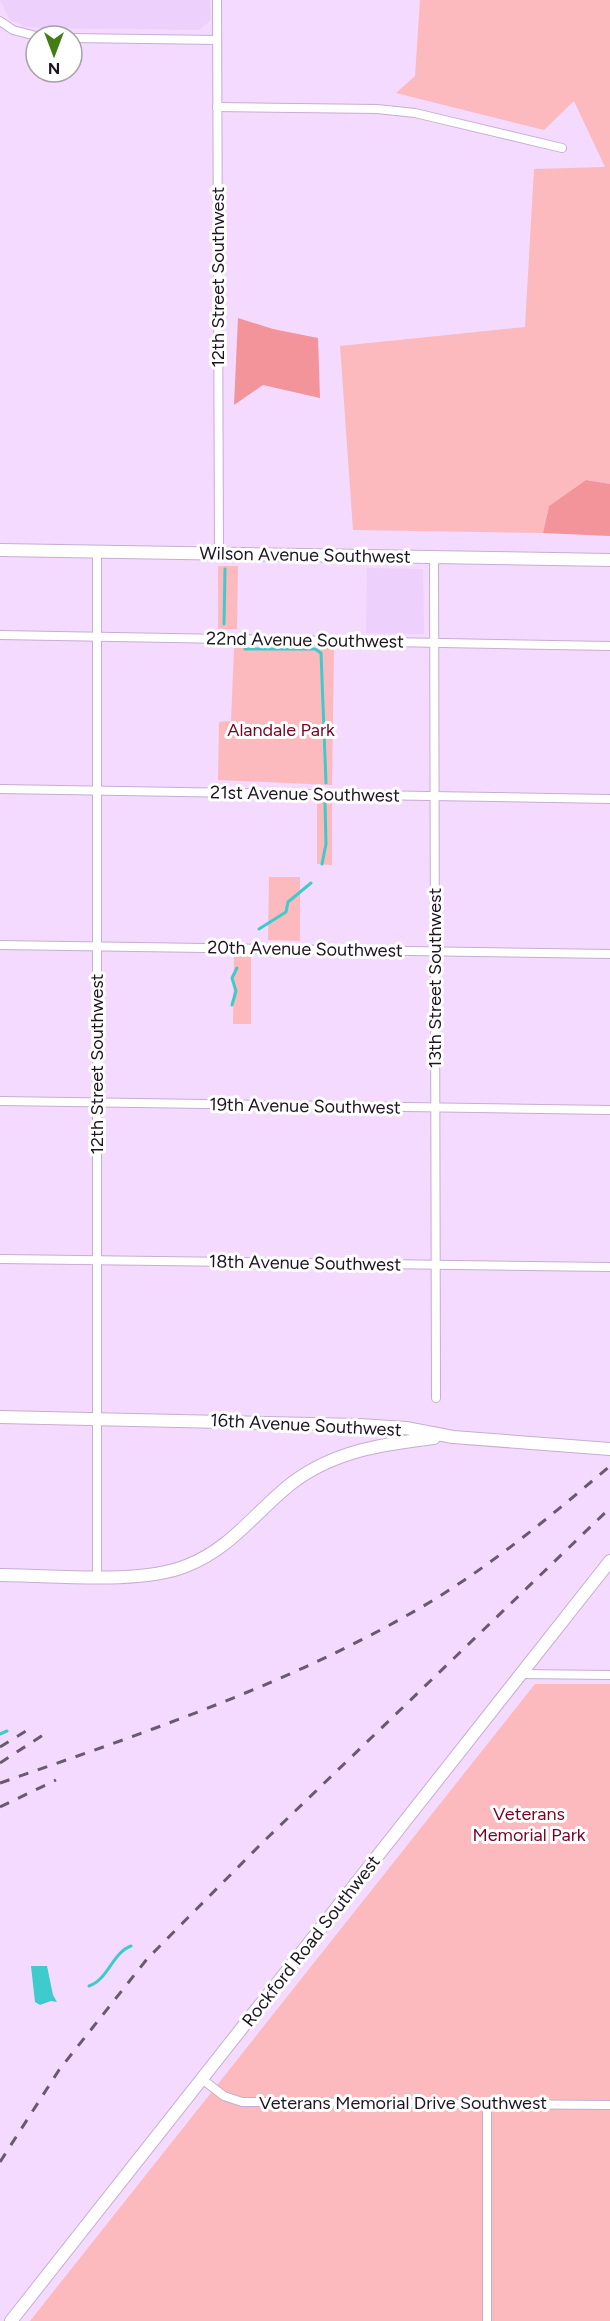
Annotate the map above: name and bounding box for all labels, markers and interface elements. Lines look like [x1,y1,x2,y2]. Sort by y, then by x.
north arrow [24,24,84,84]
text: N [48,59,60,78]
street label: 12th Street Southwest [207,186,229,367]
street label: Wilson Avenue Southwest [199,542,411,568]
street label: 22nd Avenue Southwest [206,627,404,653]
park label: Alandale Park [227,719,335,741]
street label: 21st Avenue Southwest [210,781,400,807]
street label: 13th Street Southwest [424,888,446,1068]
street label: 20th Avenue Southwest [207,936,403,962]
street label: 12th Street Southwest [86,973,108,1154]
street label: 19th Avenue Southwest [209,1093,401,1119]
street label: 18th Avenue Southwest [209,1250,401,1276]
street label: 16th Avenue Southwest [210,1409,402,1441]
park label: Veterans Memorial Park [473,1803,586,1846]
street label: Rockford Road Southwest [237,1851,385,2031]
street label: Veterans Memorial Drive Southwest [259,2092,547,2114]

